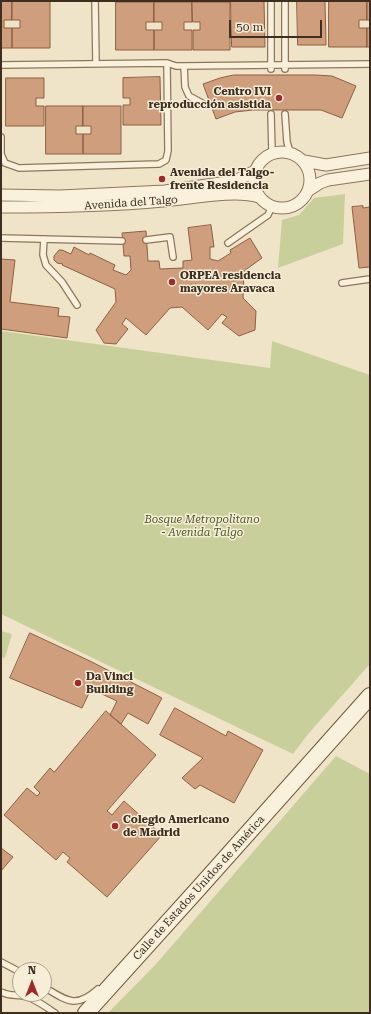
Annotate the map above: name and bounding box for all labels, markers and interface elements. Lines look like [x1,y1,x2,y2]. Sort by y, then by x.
scale bar [231,12,324,38]
text: 50 m [236,20,263,34]
place label: Centro IVI reproducción asistida [149,85,271,111]
marker: Centro IVI reproducción asistida [274,93,284,103]
place label: Avenida del Talgo- frente Residencia [170,166,275,192]
marker: Avenida del Talgo- frente Residencia [157,174,167,184]
street label: Avenida del Talgo [84,193,178,213]
place label: ORPEA residencia mayores Aravaca [180,269,281,295]
marker: ORPEA residencia mayores Aravaca [167,277,177,287]
park label: Bosque Metropolitano - Avenida Talgo [144,513,260,539]
place label: Da Vinci Building [86,670,134,696]
marker: Da Vinci Building [73,678,83,688]
place label: Colegio Americano de Madrid [123,813,229,839]
street label: Calle de Estados Unidos de América [130,813,268,963]
marker: Colegio Americano de Madrid [110,821,120,831]
north arrow [12,962,52,1002]
text: N [28,964,36,977]

